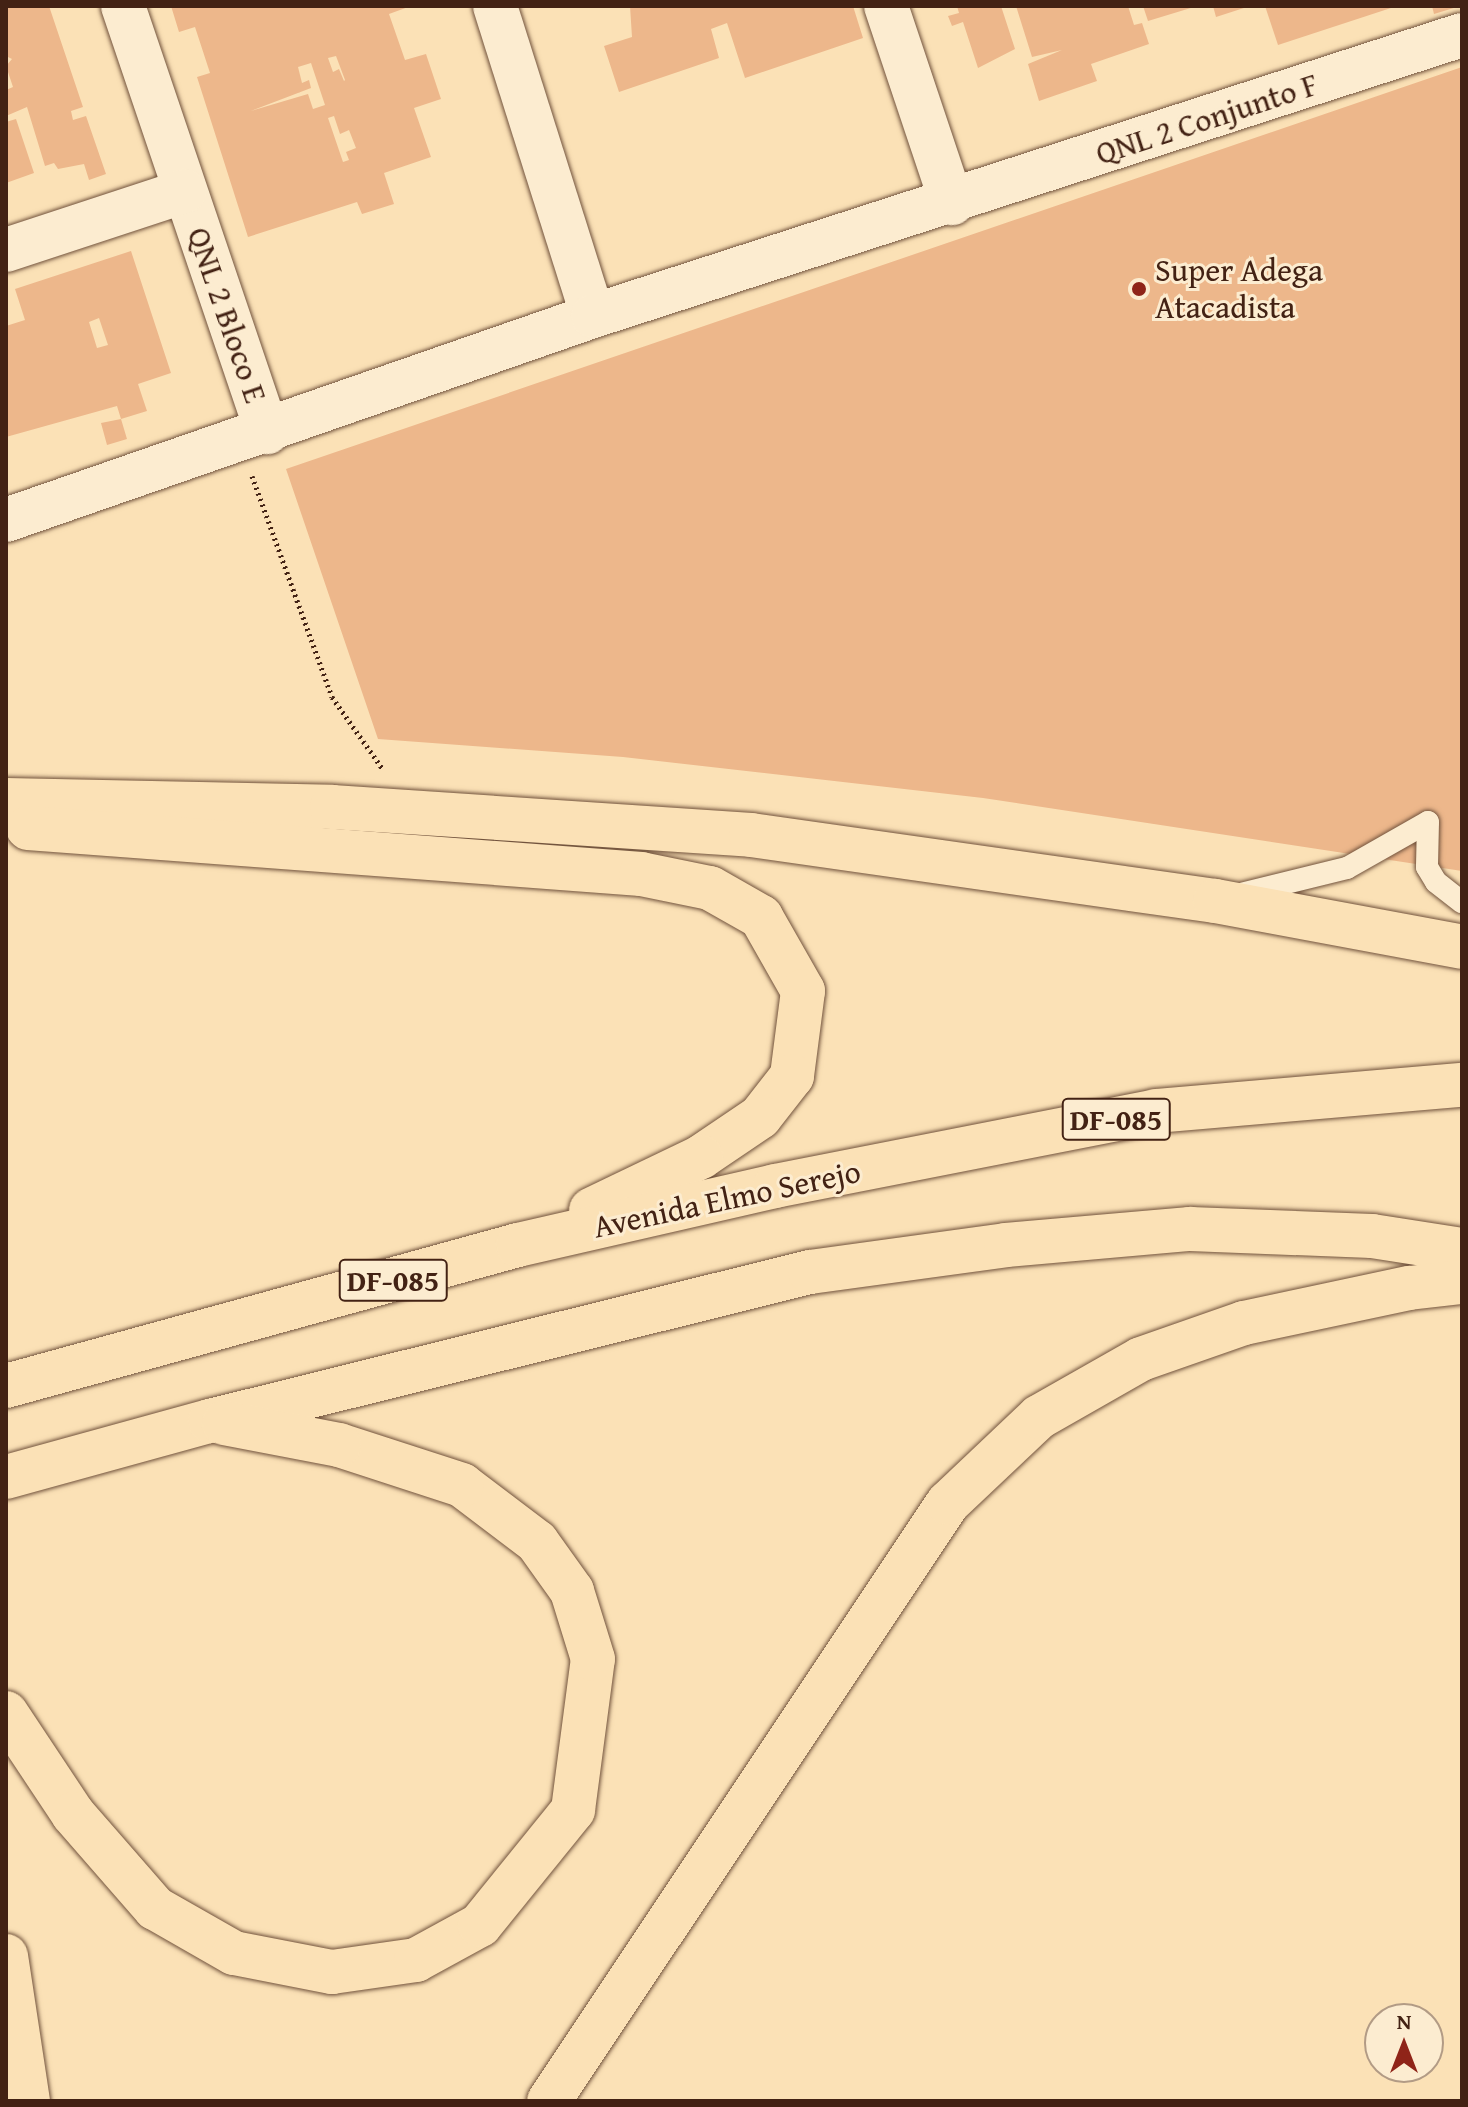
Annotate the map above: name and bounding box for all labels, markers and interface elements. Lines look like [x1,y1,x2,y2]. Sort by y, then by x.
street label: QNL 2 Conjunto F [1091,65,1323,173]
street label: QNL 2 Bloco E [179,222,275,408]
place label: Super Adega Atacadista [1155,252,1323,327]
marker: Super Adega Atacadista [1130,280,1148,298]
road number: DF-085 [1060,1093,1172,1145]
street label: Avenida Elmo Serejo [590,1152,864,1246]
road number: DF-085 [337,1254,449,1306]
north arrow [1364,2003,1444,2083]
text: N [1397,2005,1411,2037]

